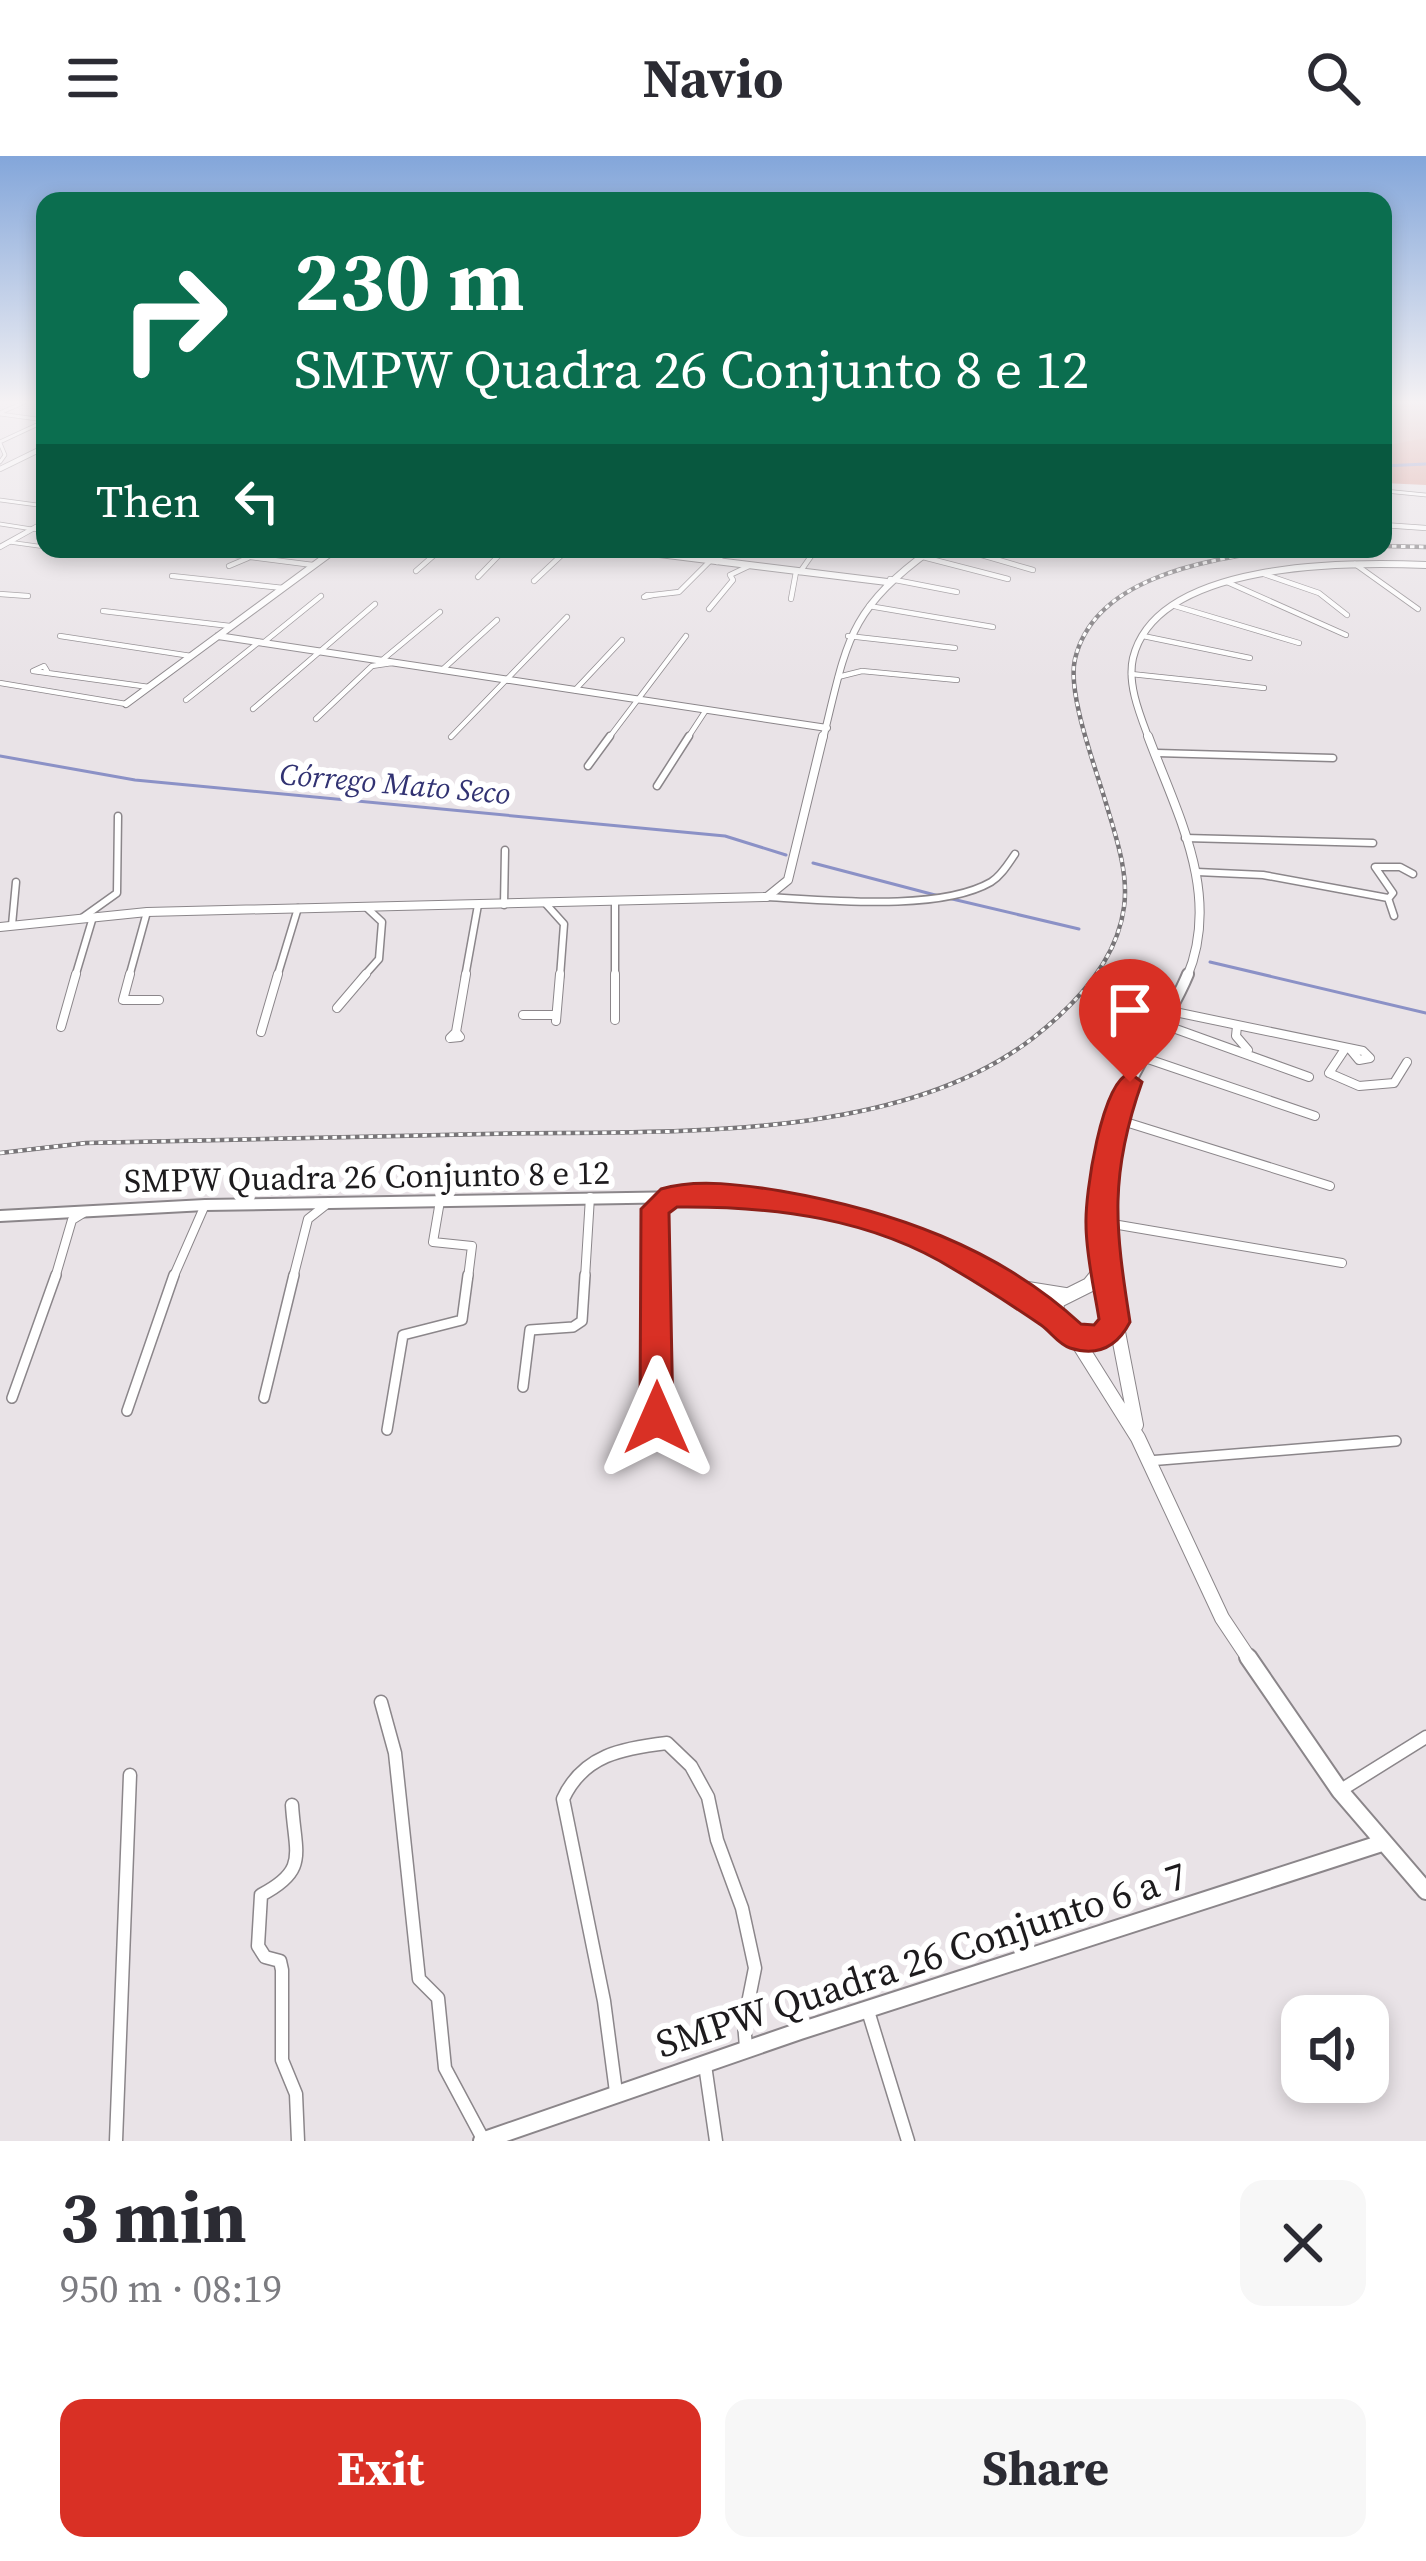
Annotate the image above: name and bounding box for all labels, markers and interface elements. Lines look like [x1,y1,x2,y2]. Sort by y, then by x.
text: Navio [643,41,783,115]
icon: menu [60,45,126,111]
icon: search [1300,45,1366,111]
text: 230 m [294,223,525,338]
icon: right [96,240,252,396]
text: SMPW Quadra 26 Conjunto 8 e 12 [294,332,1089,406]
icon: left [224,468,290,534]
text: Then [96,470,200,532]
water label: Córrego Mato Seco [278,753,512,814]
pin [1079,959,1181,1082]
icon: arrive [1097,977,1163,1043]
street label: SMPW Quadra 26 Conjunto 8 e 12 [124,1150,610,1203]
position arrow [594,1355,720,1481]
street label: SMPW Quadra 26 Conjunto 6 a 7 [649,1849,1193,2070]
map controls [1281,1995,1389,2103]
button: sound [1281,1995,1389,2103]
text: 3 min [60,2167,247,2266]
button: close [1240,2180,1366,2306]
text: 950 m · 08:19 [60,2262,282,2315]
button: Exit [60,2399,701,2537]
button: Share [725,2399,1366,2537]

